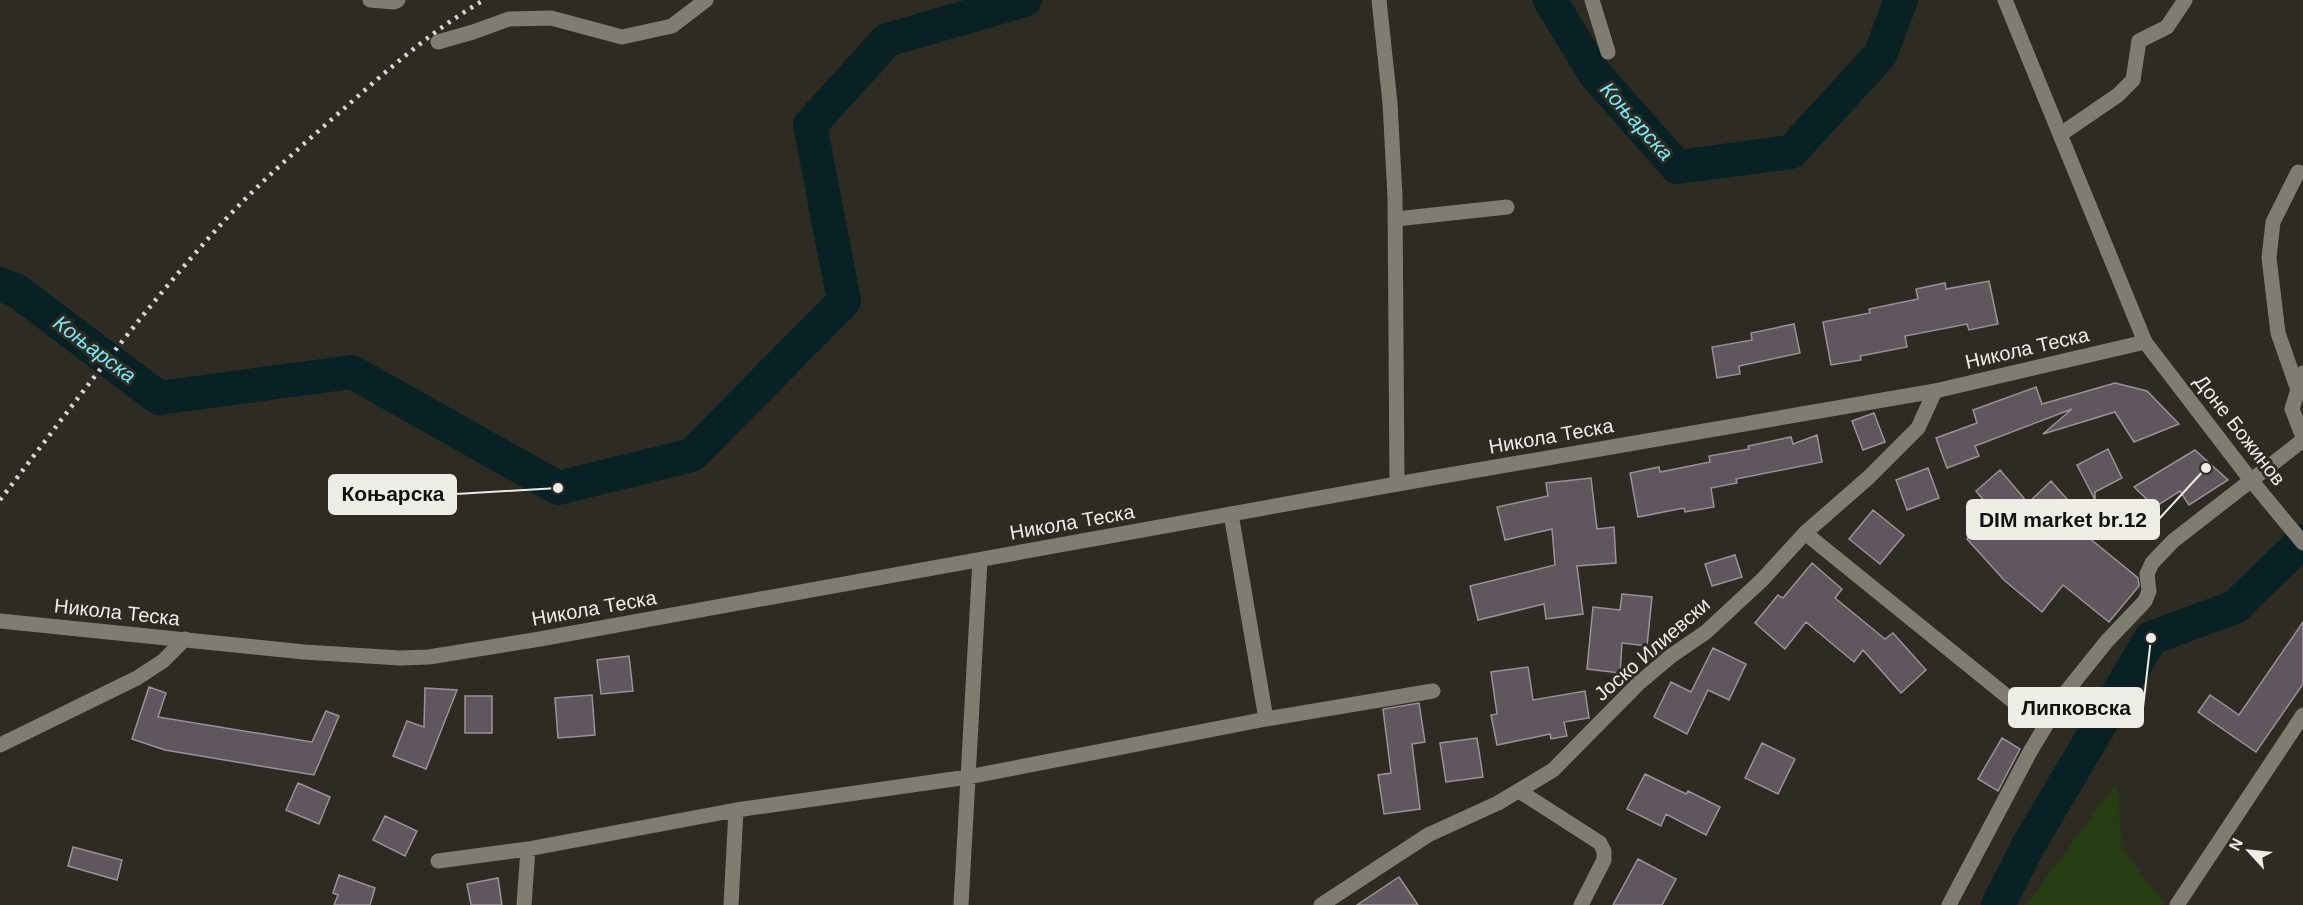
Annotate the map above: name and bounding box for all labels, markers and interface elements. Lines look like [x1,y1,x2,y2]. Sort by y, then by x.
water label: Коњарска [1596,77,1678,165]
water label: Коњарска [49,311,141,387]
street label: Никола Теска [1963,323,2092,373]
street label: Доне Божинов [2190,370,2290,490]
street label: Никола Теска [1487,414,1616,458]
callout: Коњарска [329,475,456,514]
text: Коњарска [341,482,445,505]
street label: Никола Теска [1008,500,1137,544]
callout: DIM market br.12 [1967,500,2159,539]
text: DIM market br.12 [1979,508,2147,531]
street label: Никола Теска [530,586,659,630]
street label: Јоско Илиевски [1590,593,1714,705]
street label: Никола Теска [53,594,182,630]
callout: Липковска [2009,688,2143,727]
text: Липковска [2021,696,2131,719]
north arrow [2219,821,2279,881]
text: N [2226,835,2246,853]

